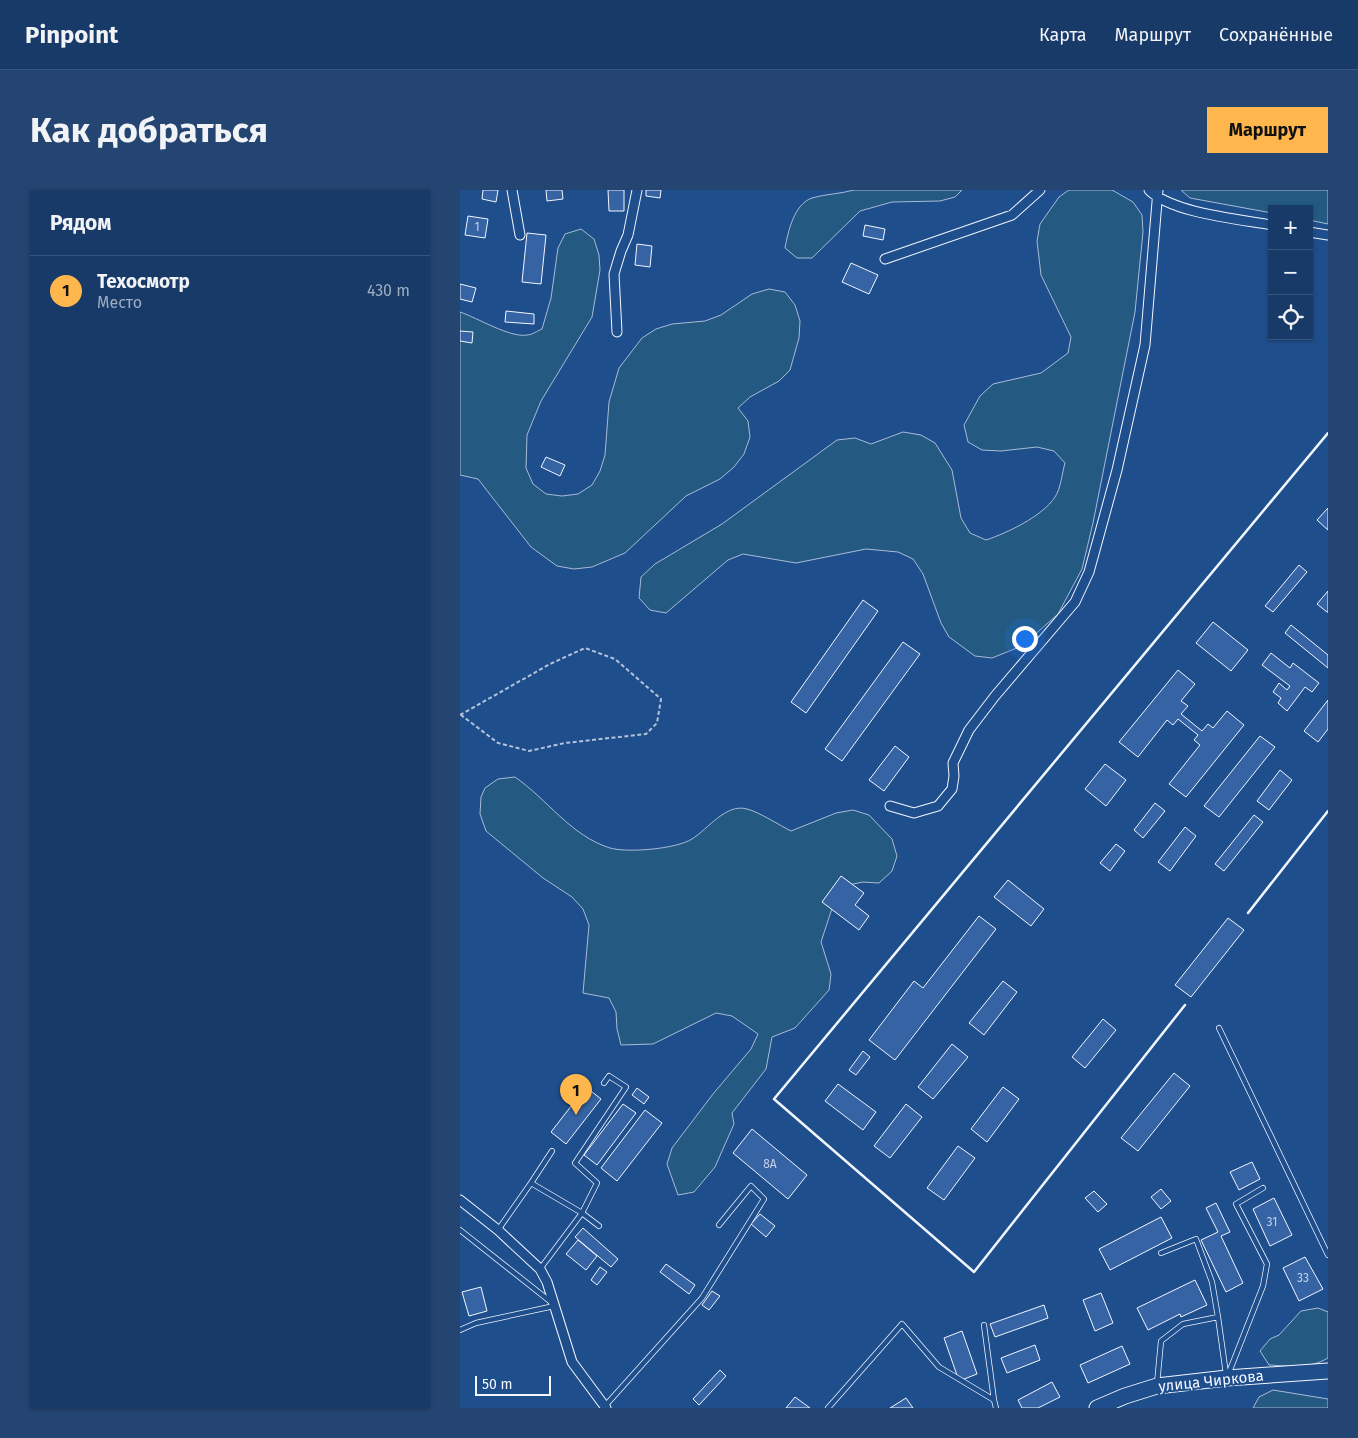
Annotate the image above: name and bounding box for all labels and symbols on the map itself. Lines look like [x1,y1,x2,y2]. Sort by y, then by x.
house number: 1 [474,220,480,234]
your location [1012,626,1038,652]
pin: 1 [560,1074,592,1115]
house number: 8А [763,1157,777,1171]
house number: 31 [1267,1215,1277,1229]
house number: 33 [1297,1271,1309,1285]
street label: улица Чиркова [1157,1367,1265,1395]
scale bar [475,1373,551,1396]

